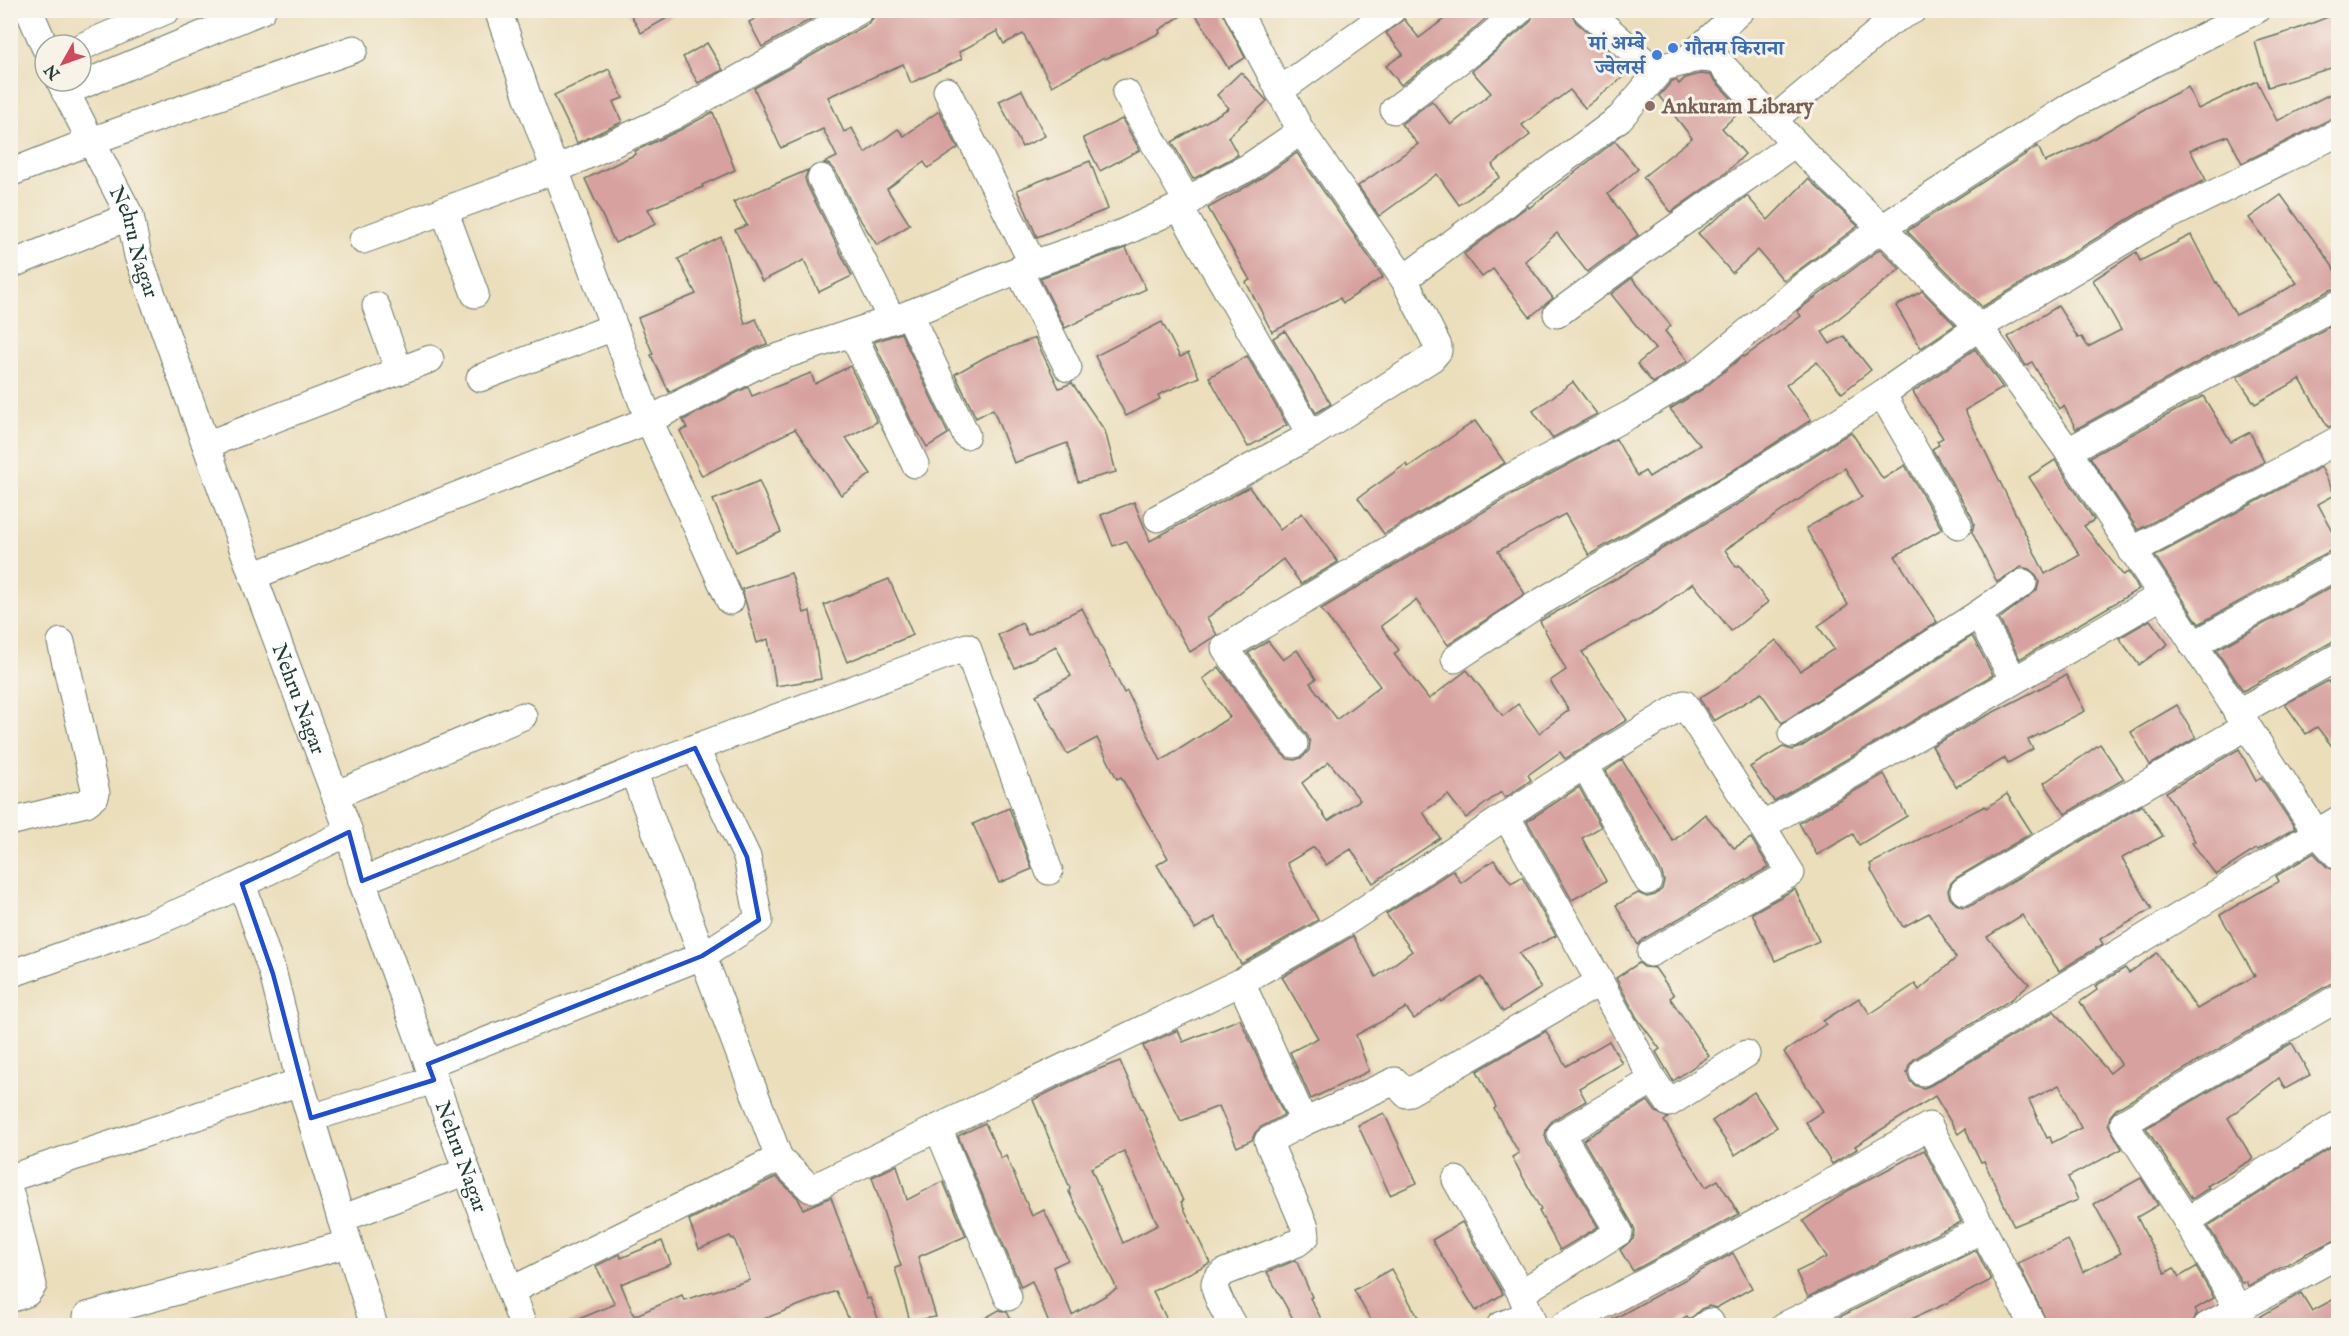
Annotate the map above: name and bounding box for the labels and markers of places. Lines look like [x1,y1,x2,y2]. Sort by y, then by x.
place label: मां अम्बे ज्वेलर्स [1587,31,1647,82]
place label: गौतम किराना [1683,36,1785,63]
marker: गौतम किराना [1666,41,1680,55]
marker: मां अम्बे ज्वेलर्स [1650,48,1664,62]
place label: Ankuram Library [1661,94,1814,121]
marker: Ankuram Library [1643,99,1657,113]

